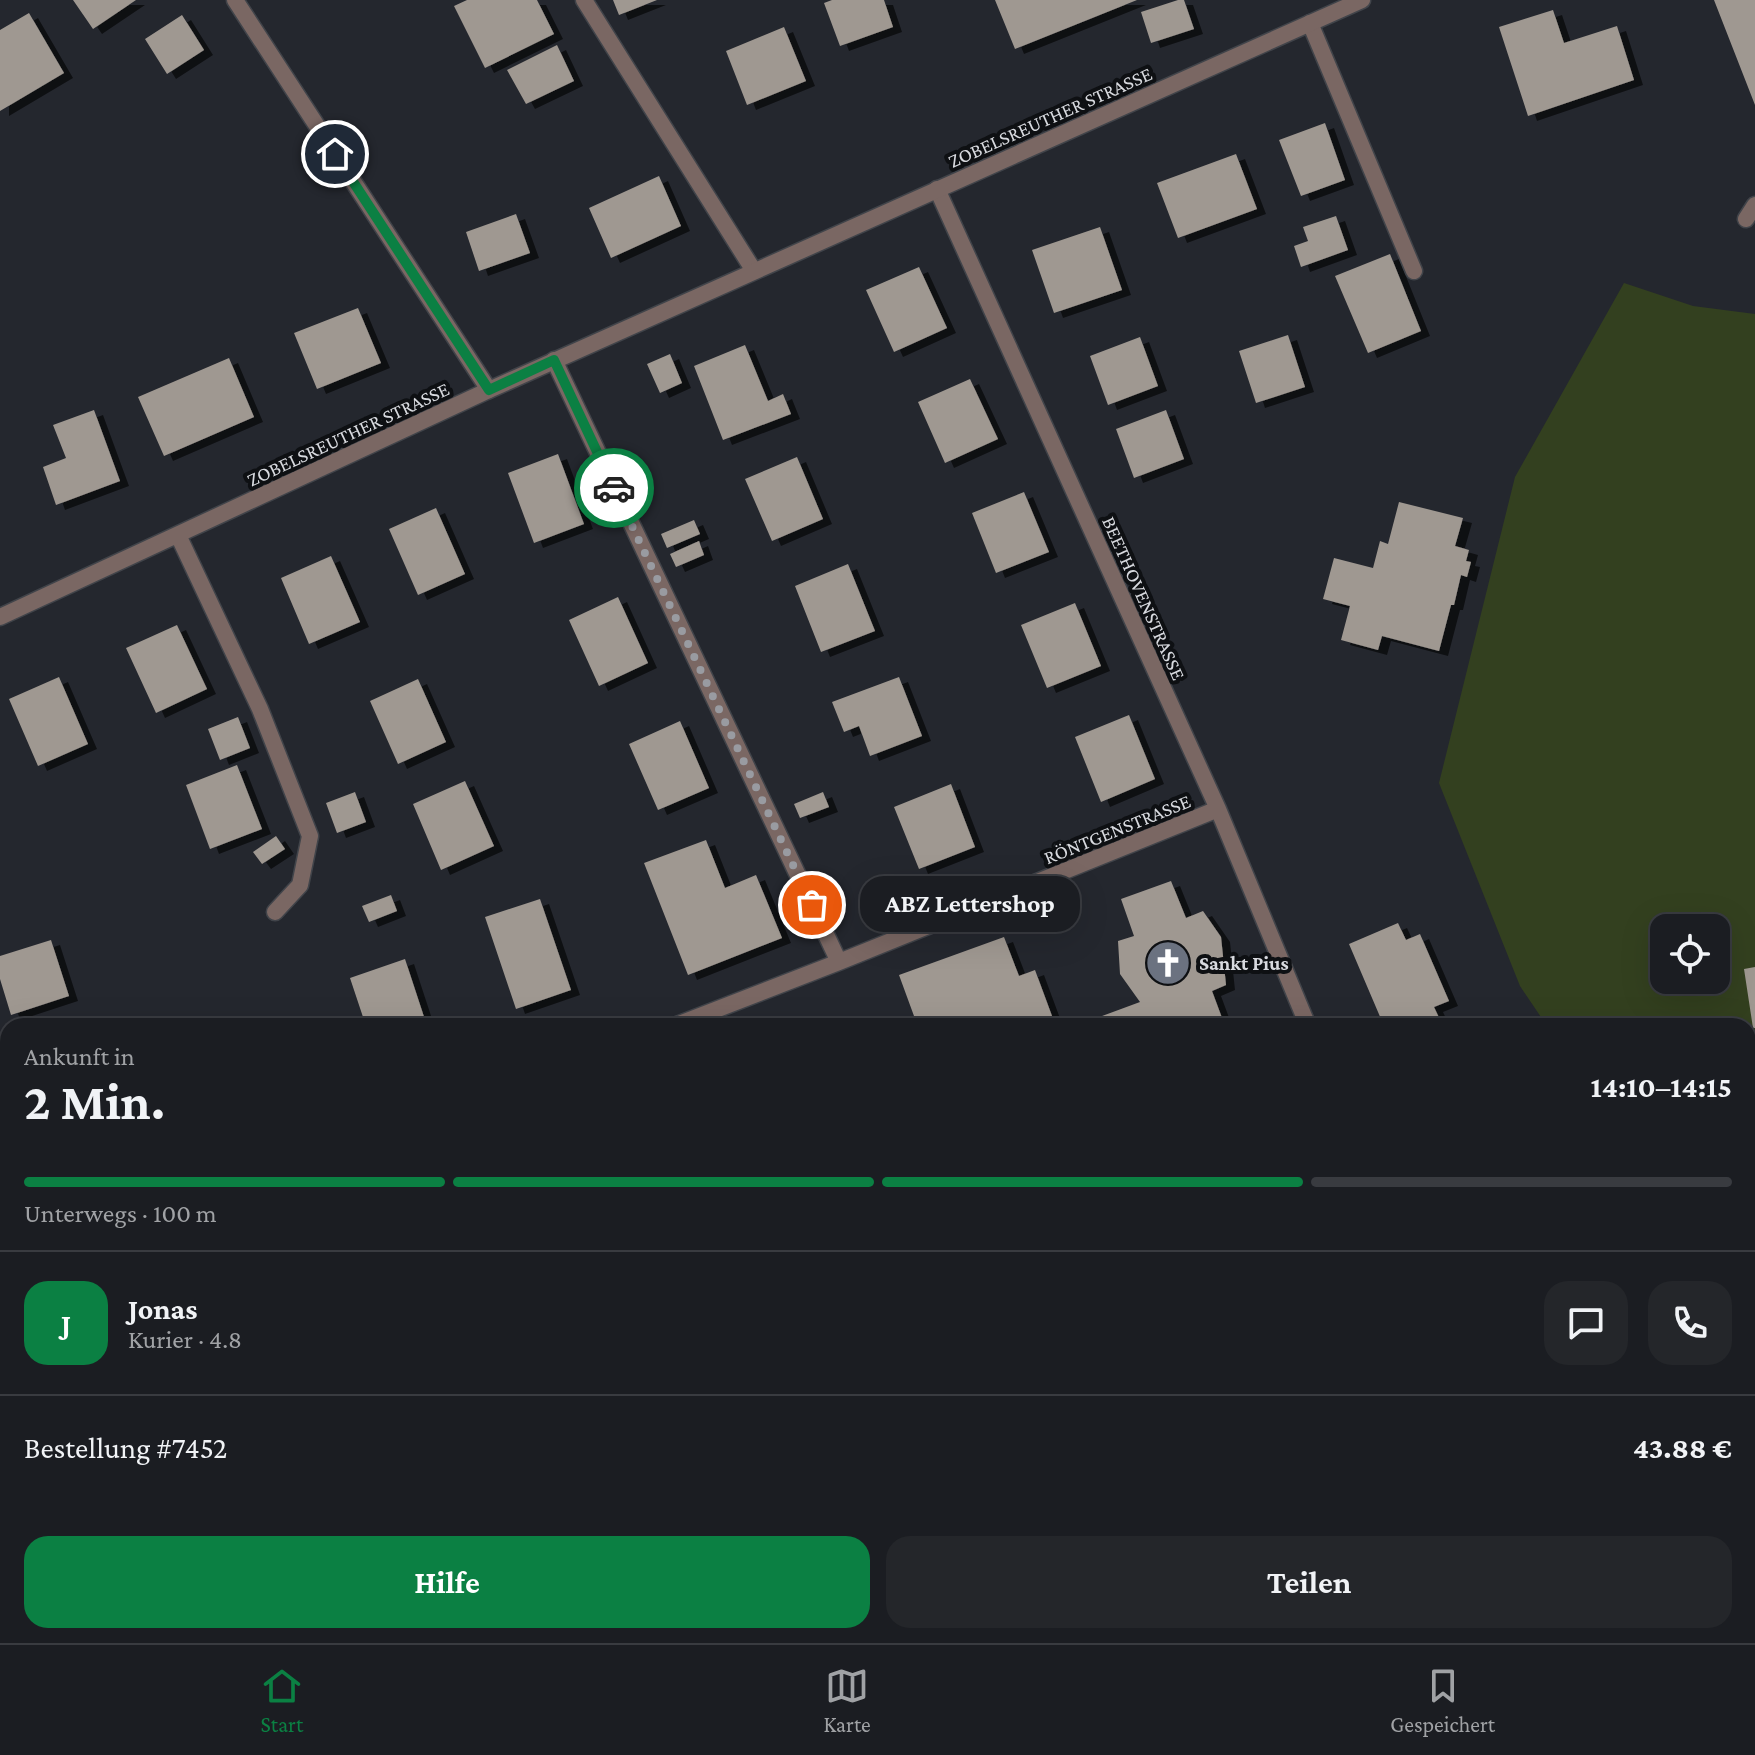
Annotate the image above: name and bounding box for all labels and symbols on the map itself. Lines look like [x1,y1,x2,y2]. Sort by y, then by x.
street label: ZOBELSREUTHER STRASSE [945,62,1155,172]
pin [301,120,369,188]
street label: ZOBELSREUTHER STRASSE [243,377,453,491]
courier [574,448,654,528]
street label: BEETHOVENSTRASSE [1098,513,1190,683]
street label: RÖNTGENSTRASSE [1040,789,1194,868]
pin [778,871,846,939]
callout: ABZ Lettershop [860,877,1080,933]
church icon: Sankt Pius [1144,939,1192,987]
place label: Sankt Pius [1199,952,1289,974]

